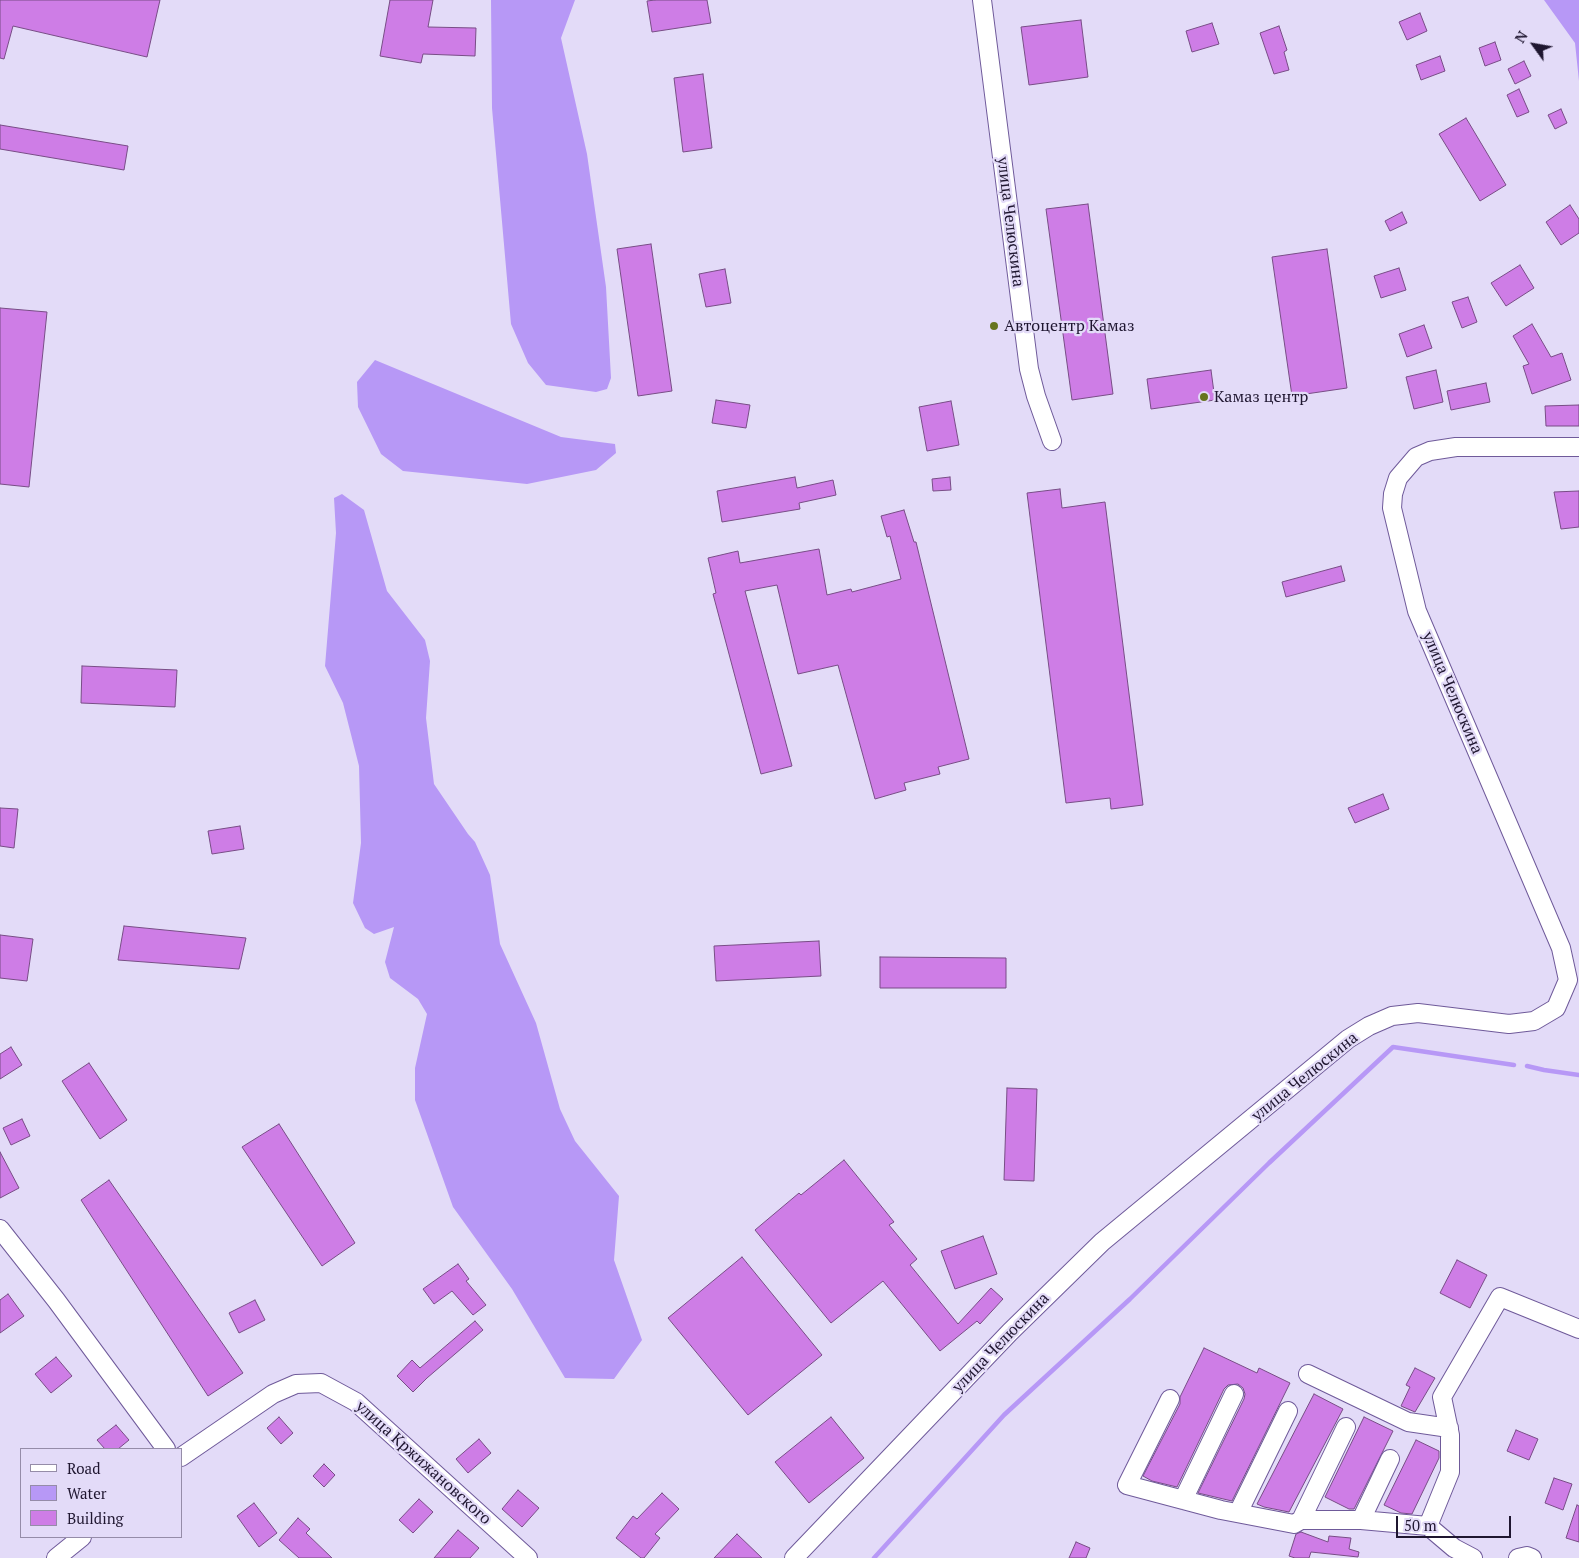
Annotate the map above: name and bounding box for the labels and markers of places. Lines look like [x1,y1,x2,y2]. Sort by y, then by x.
place label: Автоцентр Камаз [1004,316,1135,336]
marker: Автоцентр Камаз [988,320,1000,332]
place label: Камаз центр [1214,387,1308,407]
marker: Камаз центр [1198,391,1210,403]

